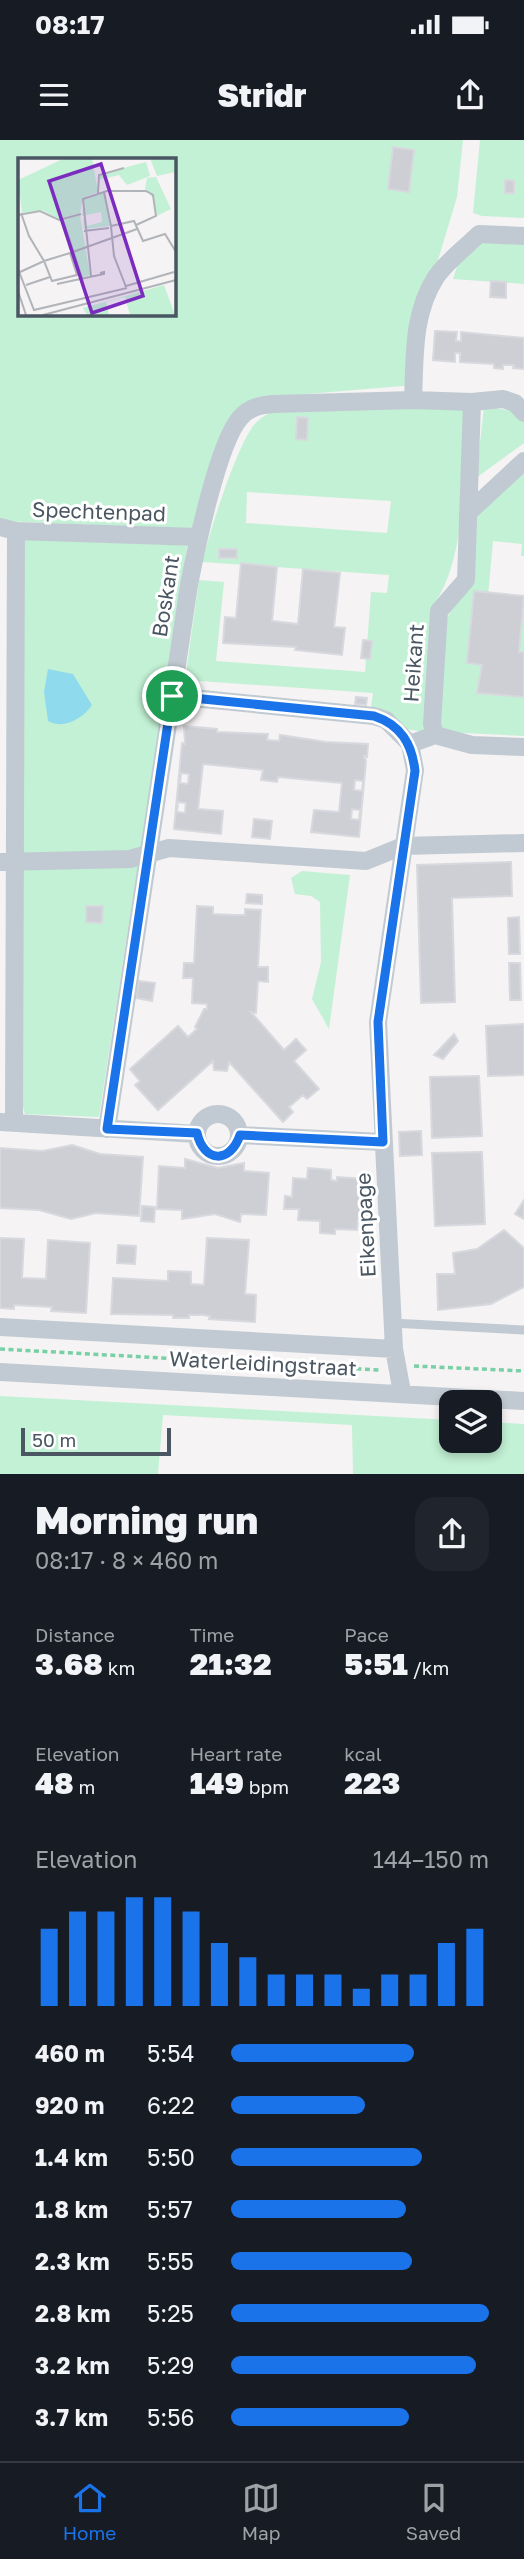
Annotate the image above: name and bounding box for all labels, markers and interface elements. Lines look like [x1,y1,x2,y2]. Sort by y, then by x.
text: 08:17 [35,9,104,40]
icon: menu [35,76,73,114]
text: Stridr [218,76,306,114]
icon: share [451,76,489,114]
inset map [18,158,175,315]
street label: Spechtenpad [32,496,166,526]
street label: Boskant [146,553,184,639]
street label: Heikant [397,623,429,703]
pin [142,666,202,726]
icon: arrive [153,677,191,715]
street label: Eikenpage [349,1172,381,1278]
street label: Waterleidingstraat [169,1345,357,1381]
map controls [439,1390,502,1453]
button: layers [439,1390,502,1453]
scale bar [21,1425,172,1457]
text: 50 m [32,1428,76,1451]
text: Morning run [35,1497,258,1542]
button: share [415,1497,489,1571]
text: 08:17 · 8 × 460 m [35,1546,218,1574]
text: Distance [35,1623,115,1646]
text: Time [190,1623,234,1646]
text: Pace [344,1623,389,1646]
text: 3.68 [35,1646,103,1682]
text: 21:32 [190,1646,272,1682]
text: 5:51 [344,1646,408,1682]
text: km [103,1656,135,1679]
text: /km [408,1656,449,1679]
text: Elevation [35,1742,120,1765]
text: Heart rate [190,1742,282,1765]
text: kcal [344,1742,382,1765]
text: 48 [35,1765,74,1801]
text: 149 [190,1765,244,1801]
text: 223 [344,1765,400,1801]
text: m [74,1775,95,1798]
text: bpm [244,1775,289,1798]
text: Elevation [35,1845,137,1873]
text: 144–150 m [373,1845,489,1873]
text: 460 m [35,2039,105,2067]
text: 5:54 [147,2039,195,2067]
text: 920 m [35,2091,104,2119]
text: 6:22 [147,2091,195,2119]
text: 1.4 km [35,2143,108,2171]
text: 5:50 [147,2143,195,2171]
text: 1.8 km [35,2195,108,2223]
text: 5:57 [147,2195,193,2223]
text: 2.3 km [35,2247,110,2275]
text: 5:55 [147,2247,194,2275]
text: 2.8 km [35,2299,110,2327]
text: 5:25 [147,2299,194,2327]
text: 3.2 km [35,2351,110,2379]
text: 5:29 [147,2351,195,2379]
text: 3.7 km [35,2403,108,2431]
text: 5:56 [147,2403,195,2431]
tab: Home [63,2479,116,2544]
tab: Map [242,2479,280,2544]
tab: Saved [406,2479,461,2544]

